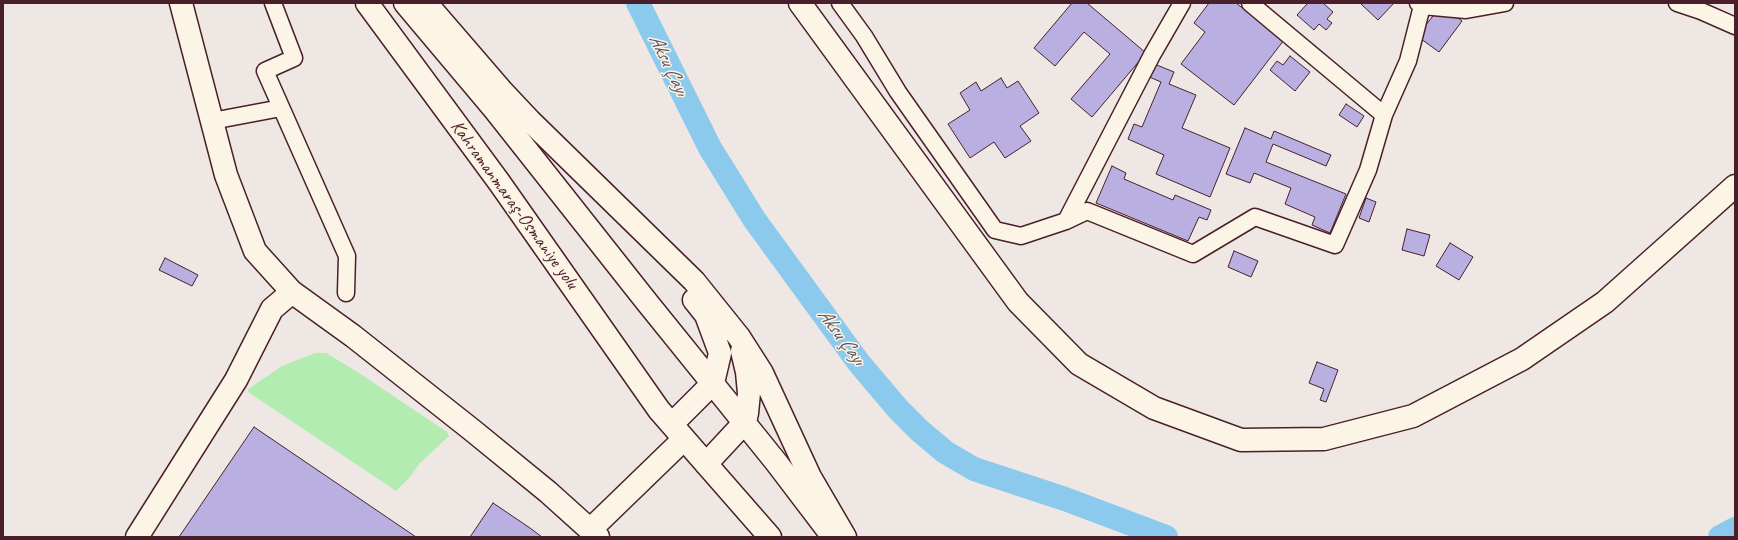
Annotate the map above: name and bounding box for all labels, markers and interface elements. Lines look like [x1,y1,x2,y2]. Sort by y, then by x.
water label: Aksu Çayı [643,31,693,99]
street label: Kahramanmaraş-Osmaniye yolu [445,116,583,294]
water label: Aksu Çayı [812,304,870,370]

